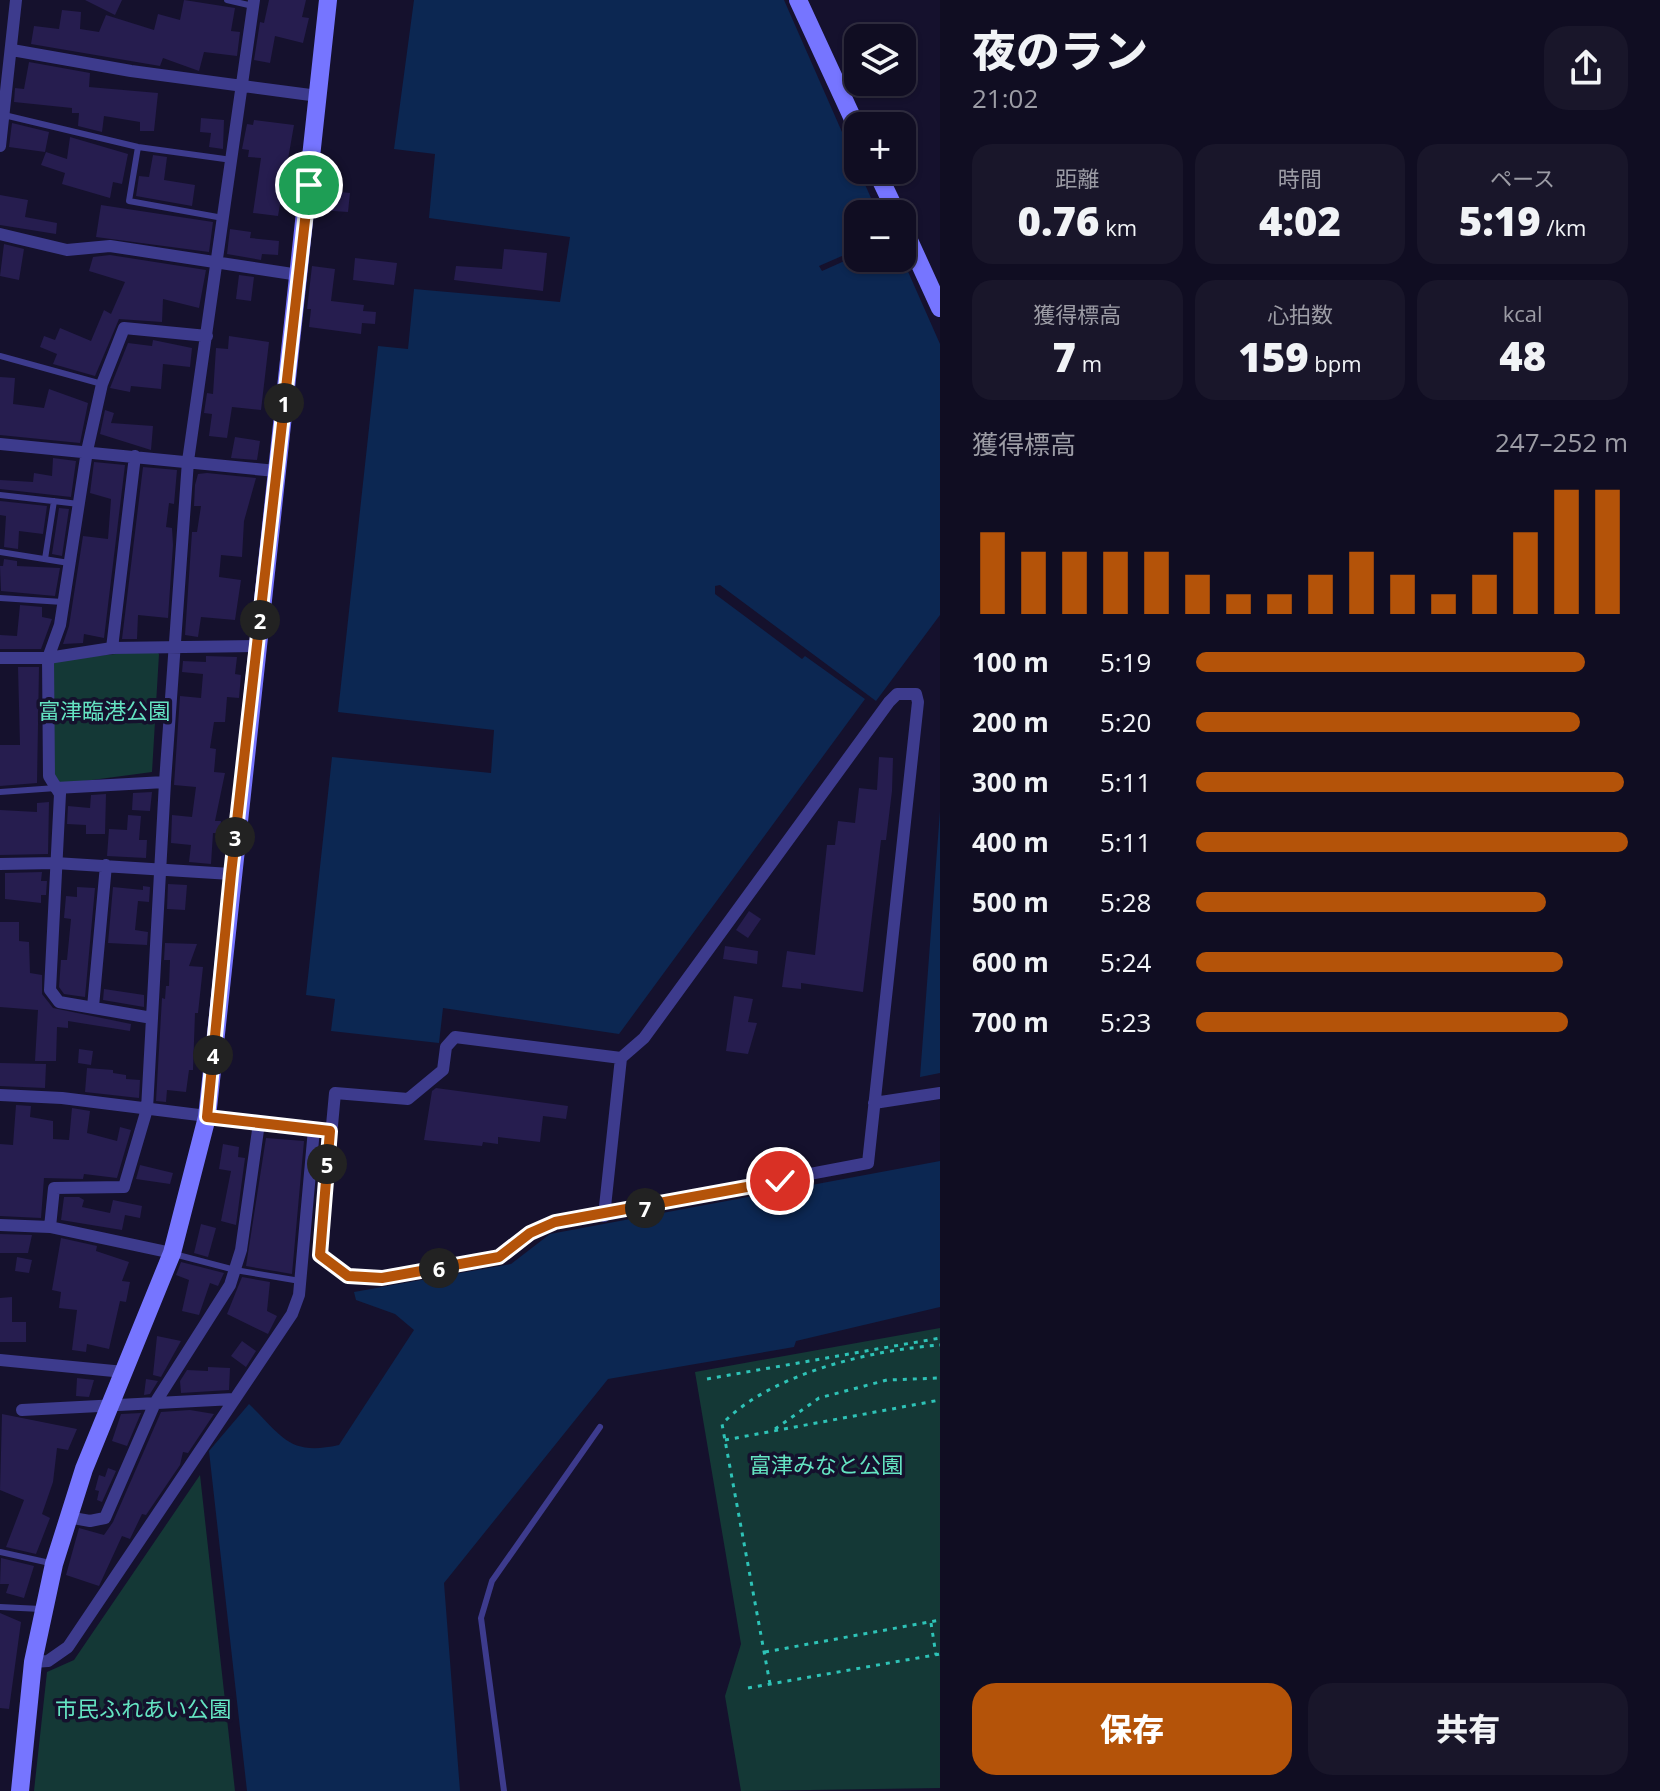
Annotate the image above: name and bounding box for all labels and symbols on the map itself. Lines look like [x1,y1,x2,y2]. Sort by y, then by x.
pin [275,151,343,219]
pin: 1 [264,383,304,423]
pin: 2 [240,600,280,640]
park label: 富津臨港公園 [38,695,170,725]
pin: 3 [215,817,255,857]
pin: 4 [193,1035,233,1075]
pin: 5 [307,1144,347,1184]
pin [746,1147,814,1215]
pin: 7 [625,1188,665,1228]
pin: 6 [419,1248,459,1288]
park label: 富津みなと公園 [749,1449,903,1479]
park label: 市民ふれあい公園 [55,1693,231,1723]

